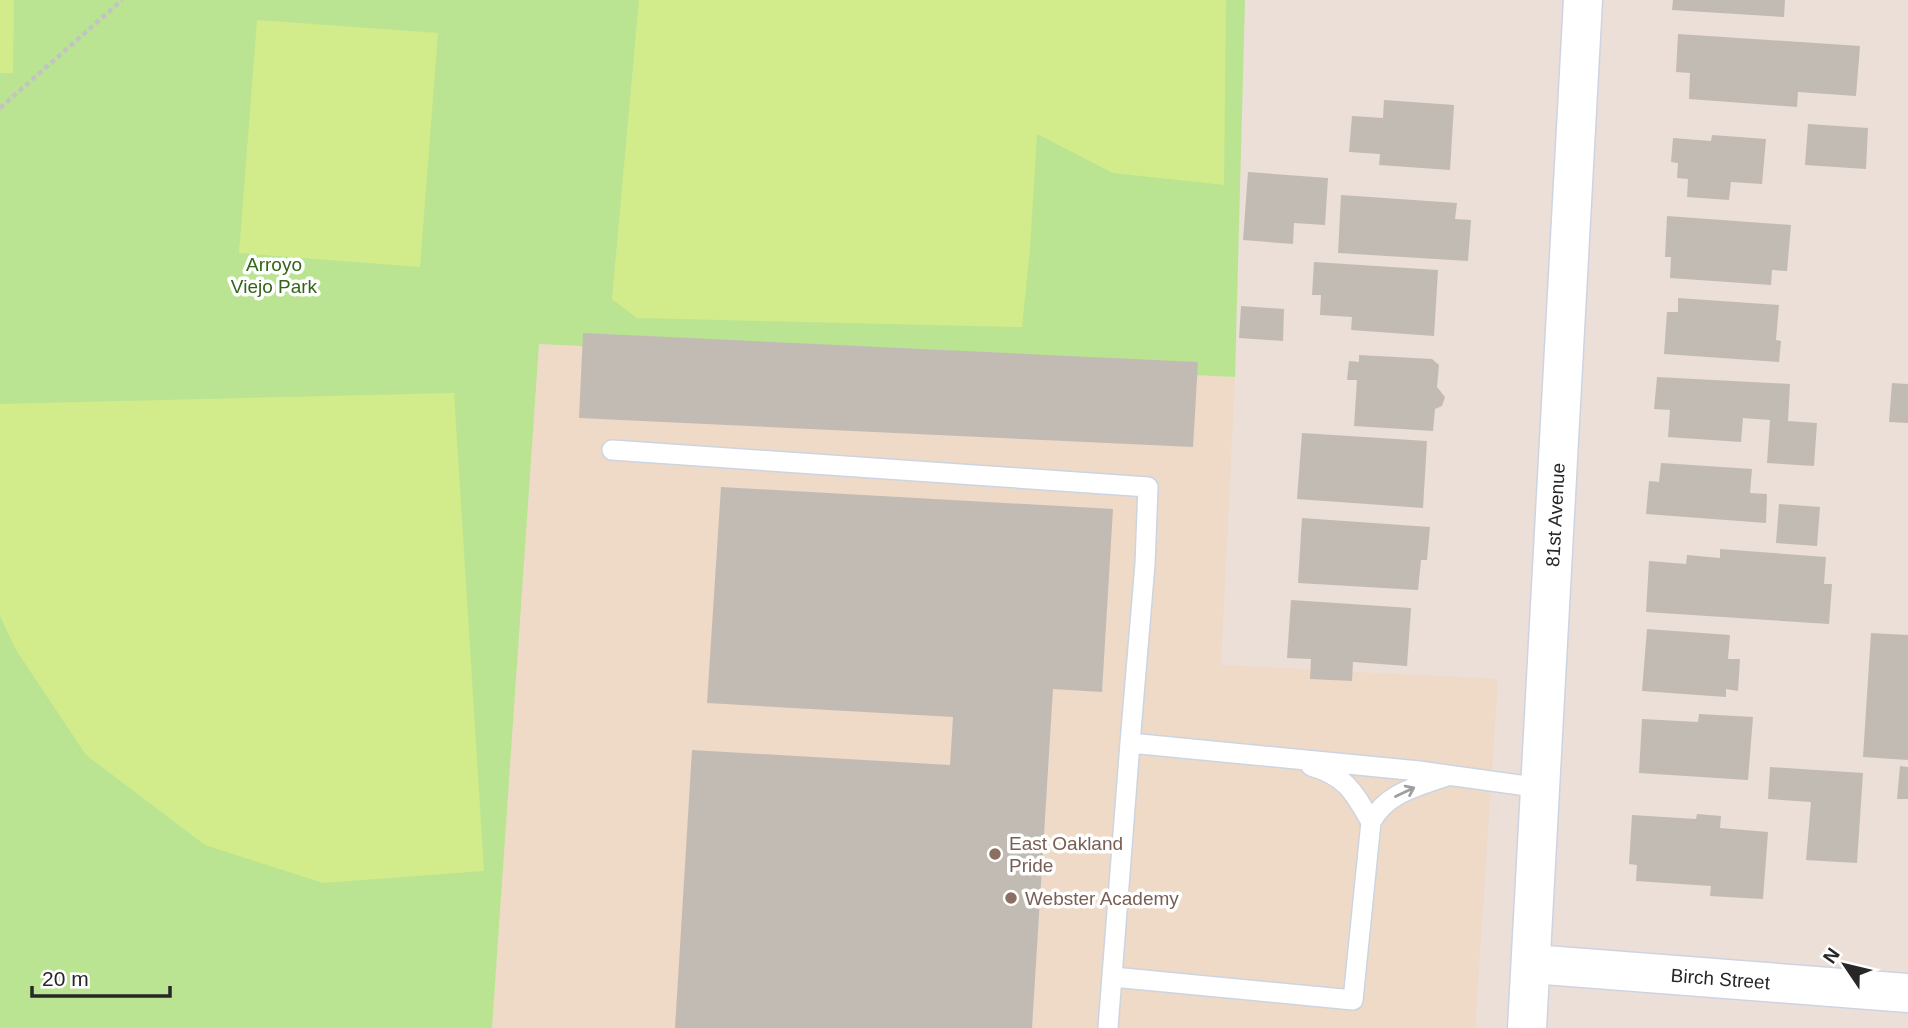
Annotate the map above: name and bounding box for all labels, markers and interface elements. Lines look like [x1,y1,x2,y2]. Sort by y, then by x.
park label: Arroyo Viejo Park [231,254,318,297]
street label: 81st Avenue [1542,462,1569,567]
one-way arrow [1394,785,1415,798]
place label: East Oakland Pride [1009,833,1123,876]
marker: East Oakland Pride [987,846,1003,862]
place label: Webster Academy [1025,888,1179,909]
marker: Webster Academy [1003,890,1019,906]
north arrow [1810,930,1880,1000]
text: N [1819,944,1844,967]
scale bar [32,954,170,998]
street label: Birch Street [1670,965,1771,993]
text: 20 m [42,967,89,990]

